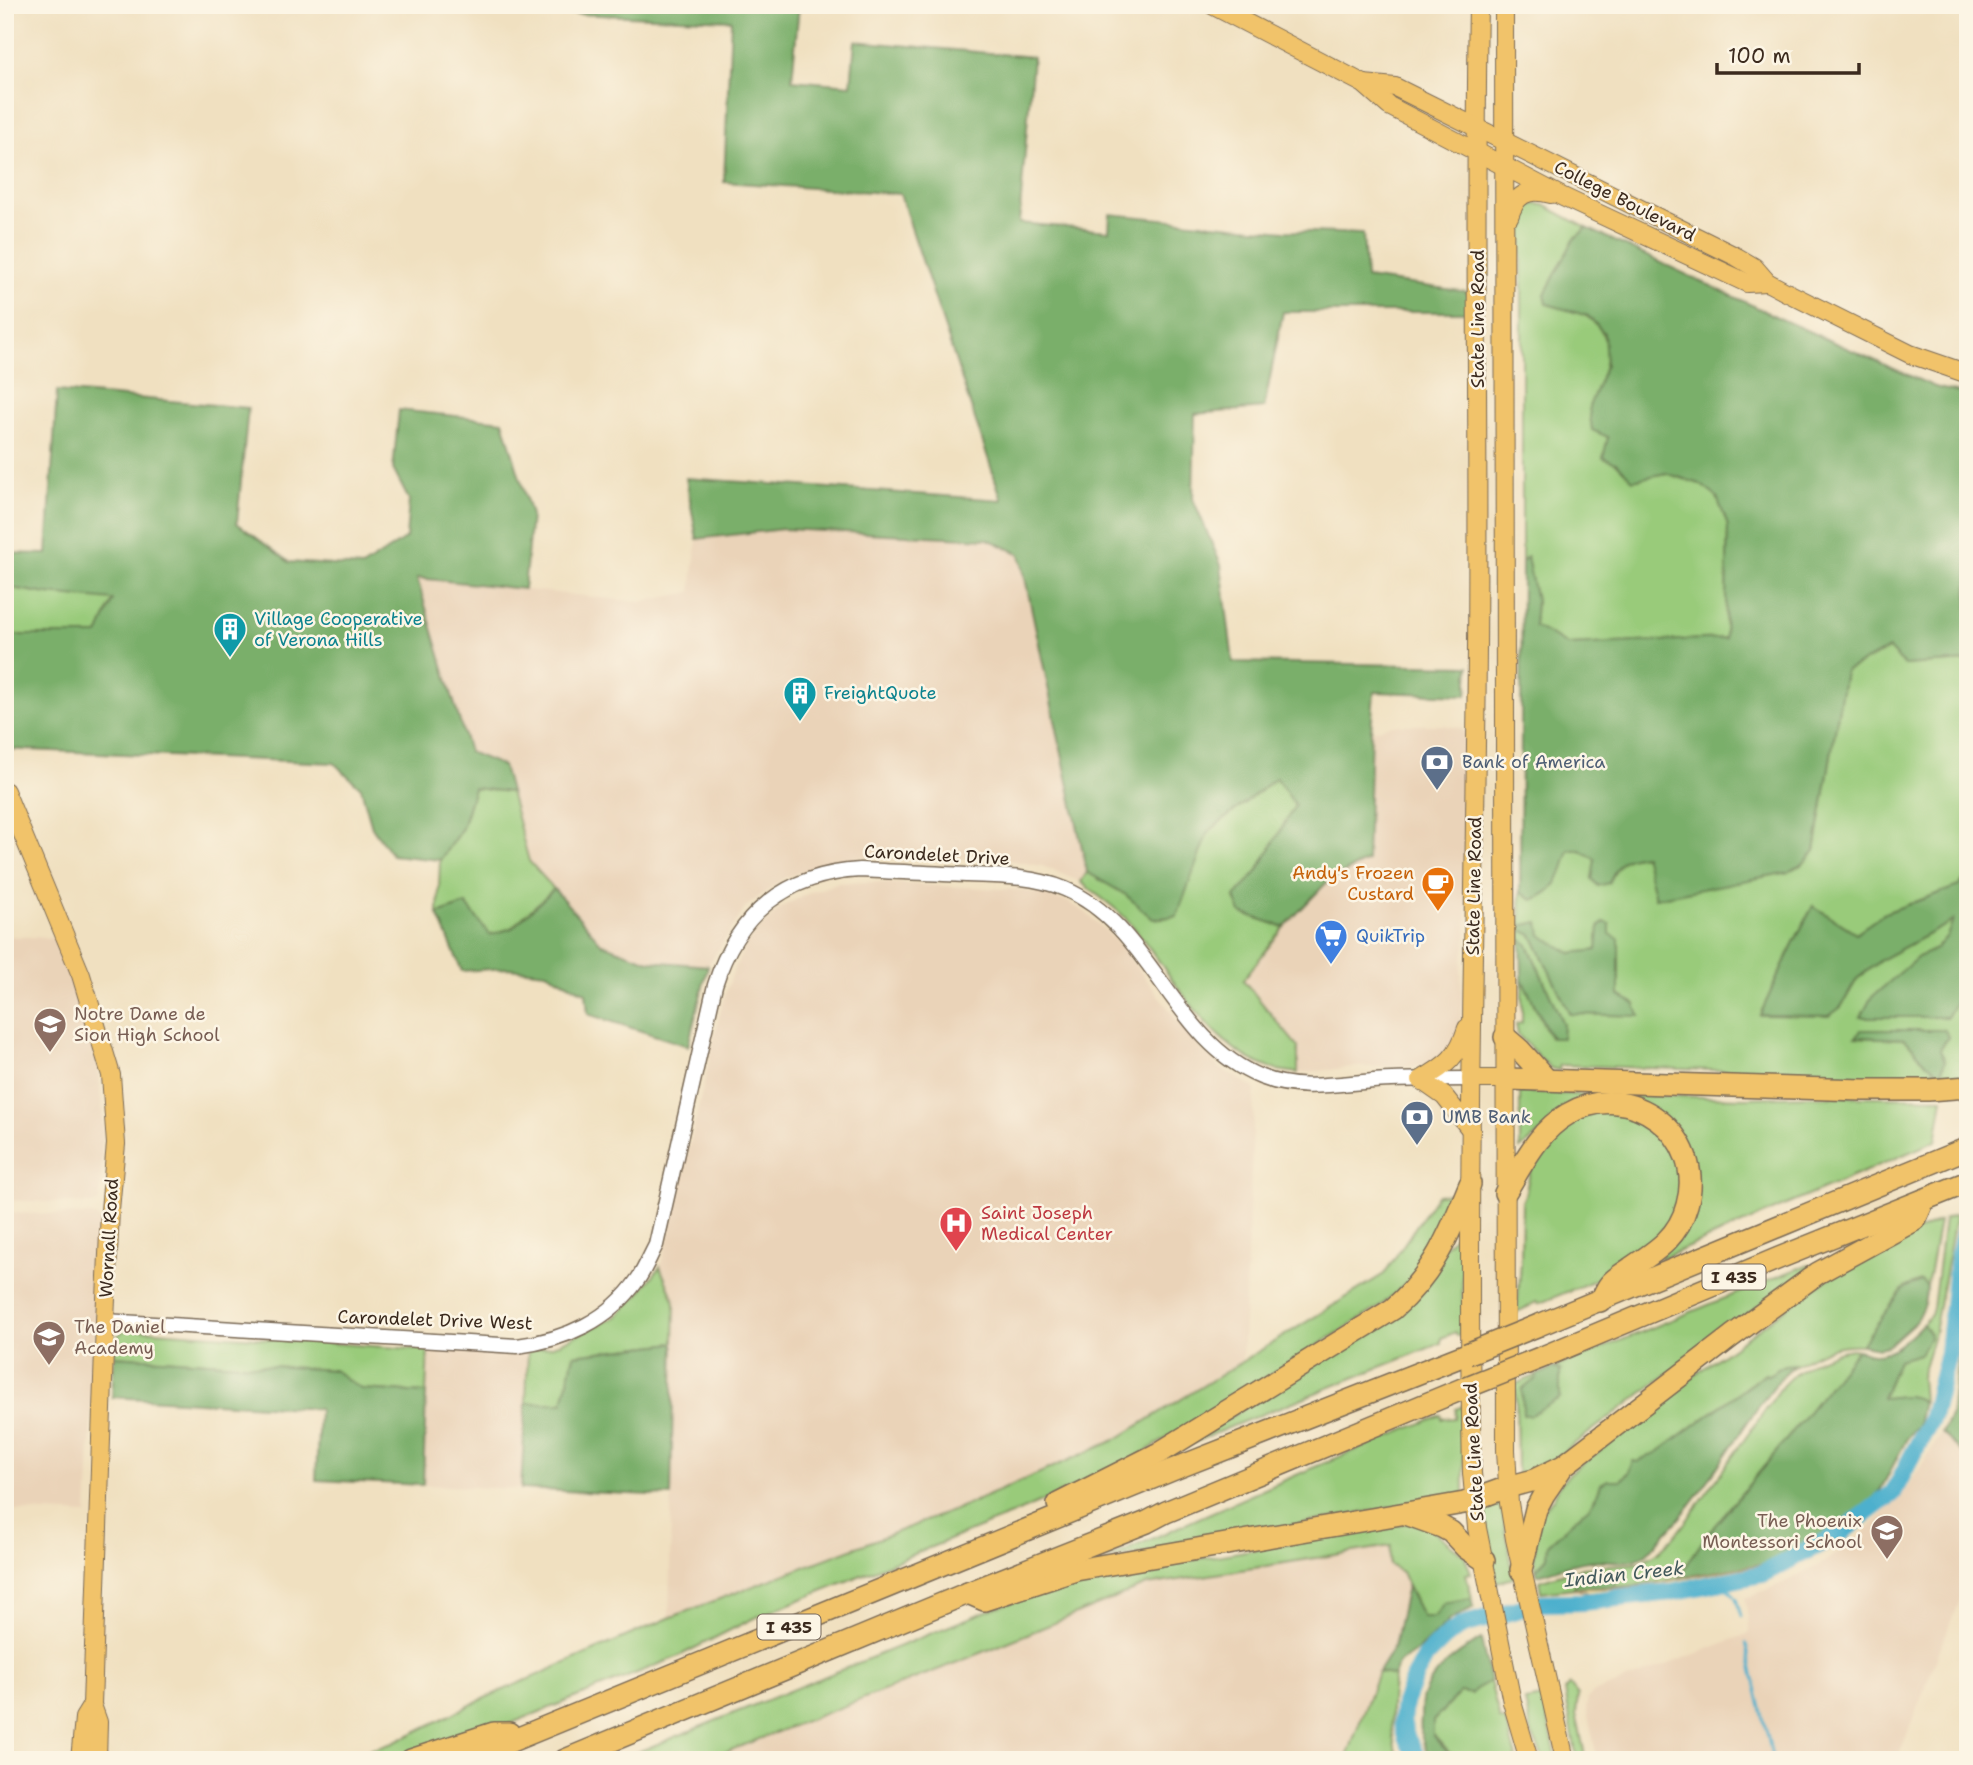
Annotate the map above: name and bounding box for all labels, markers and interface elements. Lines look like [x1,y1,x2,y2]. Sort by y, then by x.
scale bar [1717,32,1859,76]
text: 100 m [1728,42,1791,70]
street label: College Boulevard [1550,155,1700,247]
street label: State Line Road [1466,250,1490,388]
place label: Village Cooperative of Verona Hills [254,607,423,652]
building icon: Village Cooperative of Verona Hills [211,610,249,659]
building icon: FreightQuote [781,674,819,723]
place label: FreightQuote [824,681,937,705]
bank icon: Bank of America [1418,743,1456,792]
place label: Bank of America [1462,750,1606,774]
street label: State Line Road [1461,816,1487,956]
street label: Carondelet Drive [864,839,1010,871]
place label: Andy's Frozen Custard [1292,861,1414,906]
cafe icon: Andy's Frozen Custard [1419,864,1457,913]
supermarket icon: QuikTrip [1312,917,1350,966]
place label: QuikTrip [1356,924,1425,948]
place label: Notre Dame de Sion High School [74,1002,220,1047]
school or university icon: Notre Dame de Sion High School [31,1005,69,1054]
bank icon: UMB Bank [1398,1098,1436,1147]
place label: UMB Bank [1442,1105,1531,1129]
street label: Wornall Road [94,1178,124,1298]
place label: Saint Joseph Medical Center [981,1201,1113,1246]
hospital icon: Saint Joseph Medical Center [937,1204,975,1253]
road number: I 435 [1702,1264,1766,1289]
street label: Carondelet Drive West [337,1305,533,1335]
place label: The Daniel Academy [74,1315,166,1360]
school or university icon: The Daniel Academy [30,1318,68,1367]
street label: State Line Road [1458,1382,1490,1522]
place label: The Phoenix Montessori School [1702,1509,1863,1554]
school or university icon: The Phoenix Montessori School [1868,1512,1906,1561]
water label: Indian Creek [1562,1555,1685,1593]
road number: I 435 [758,1614,820,1639]

